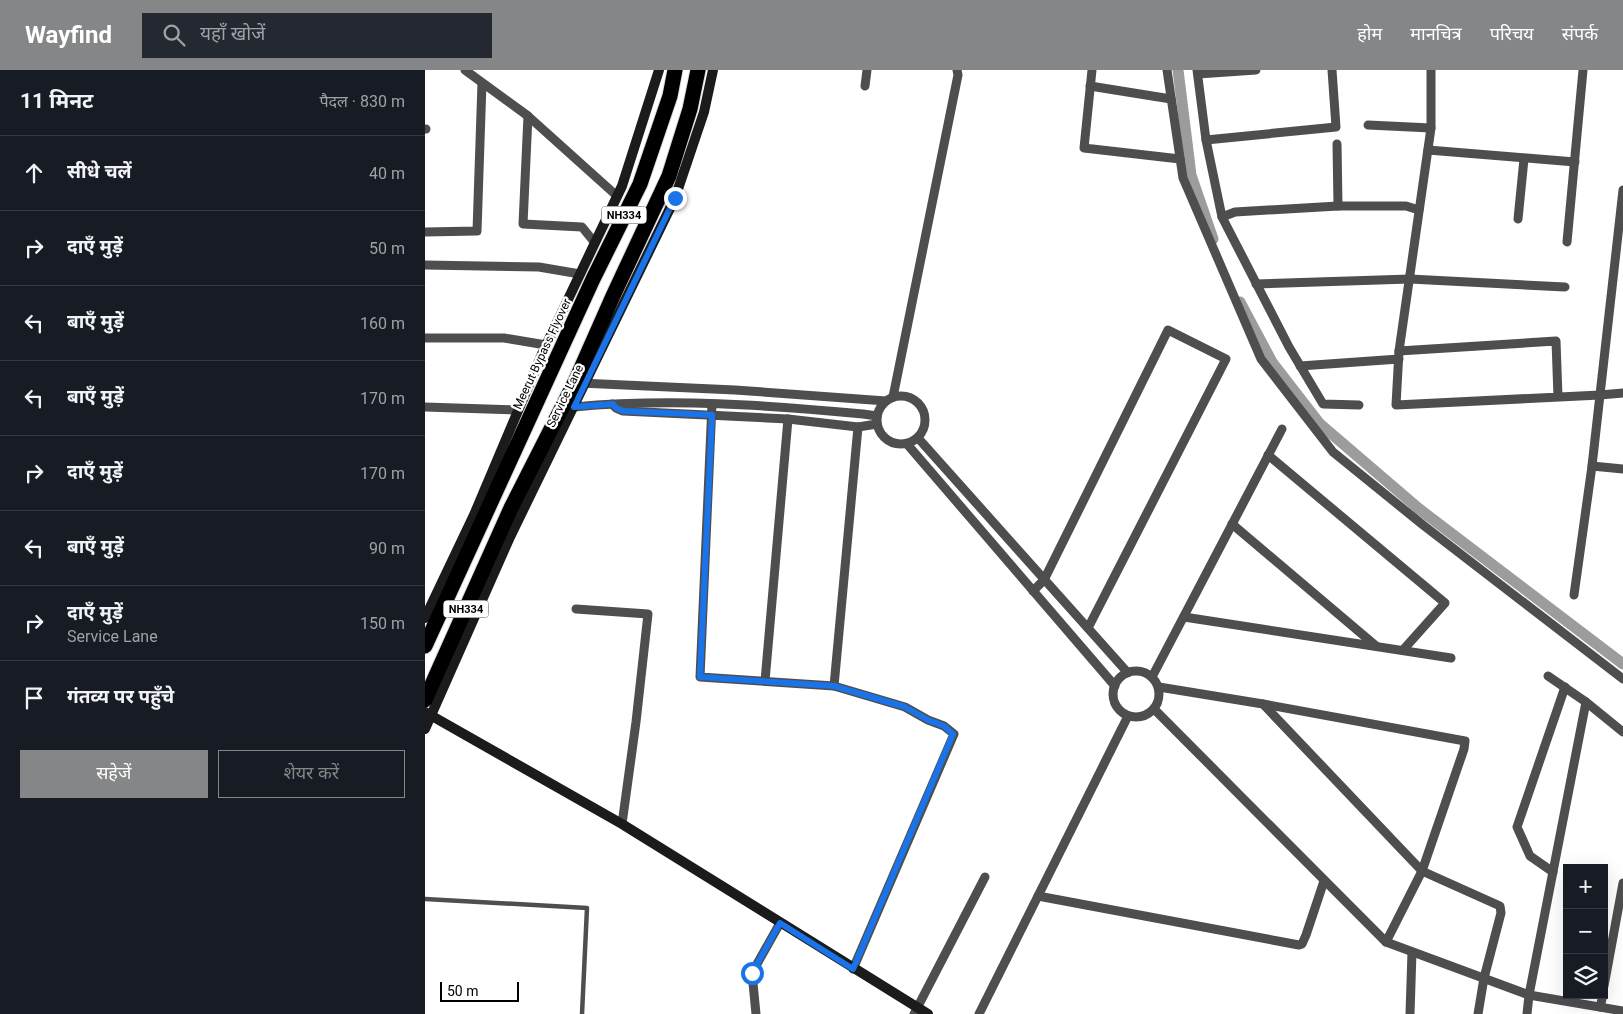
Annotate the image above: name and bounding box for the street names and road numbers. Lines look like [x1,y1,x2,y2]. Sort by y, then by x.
road number: NH334 [601,206,647,224]
street label: Meerut Bypass Flyover [510,296,574,412]
street label: Service Lane [544,362,586,430]
road number: NH334 [443,600,489,618]

